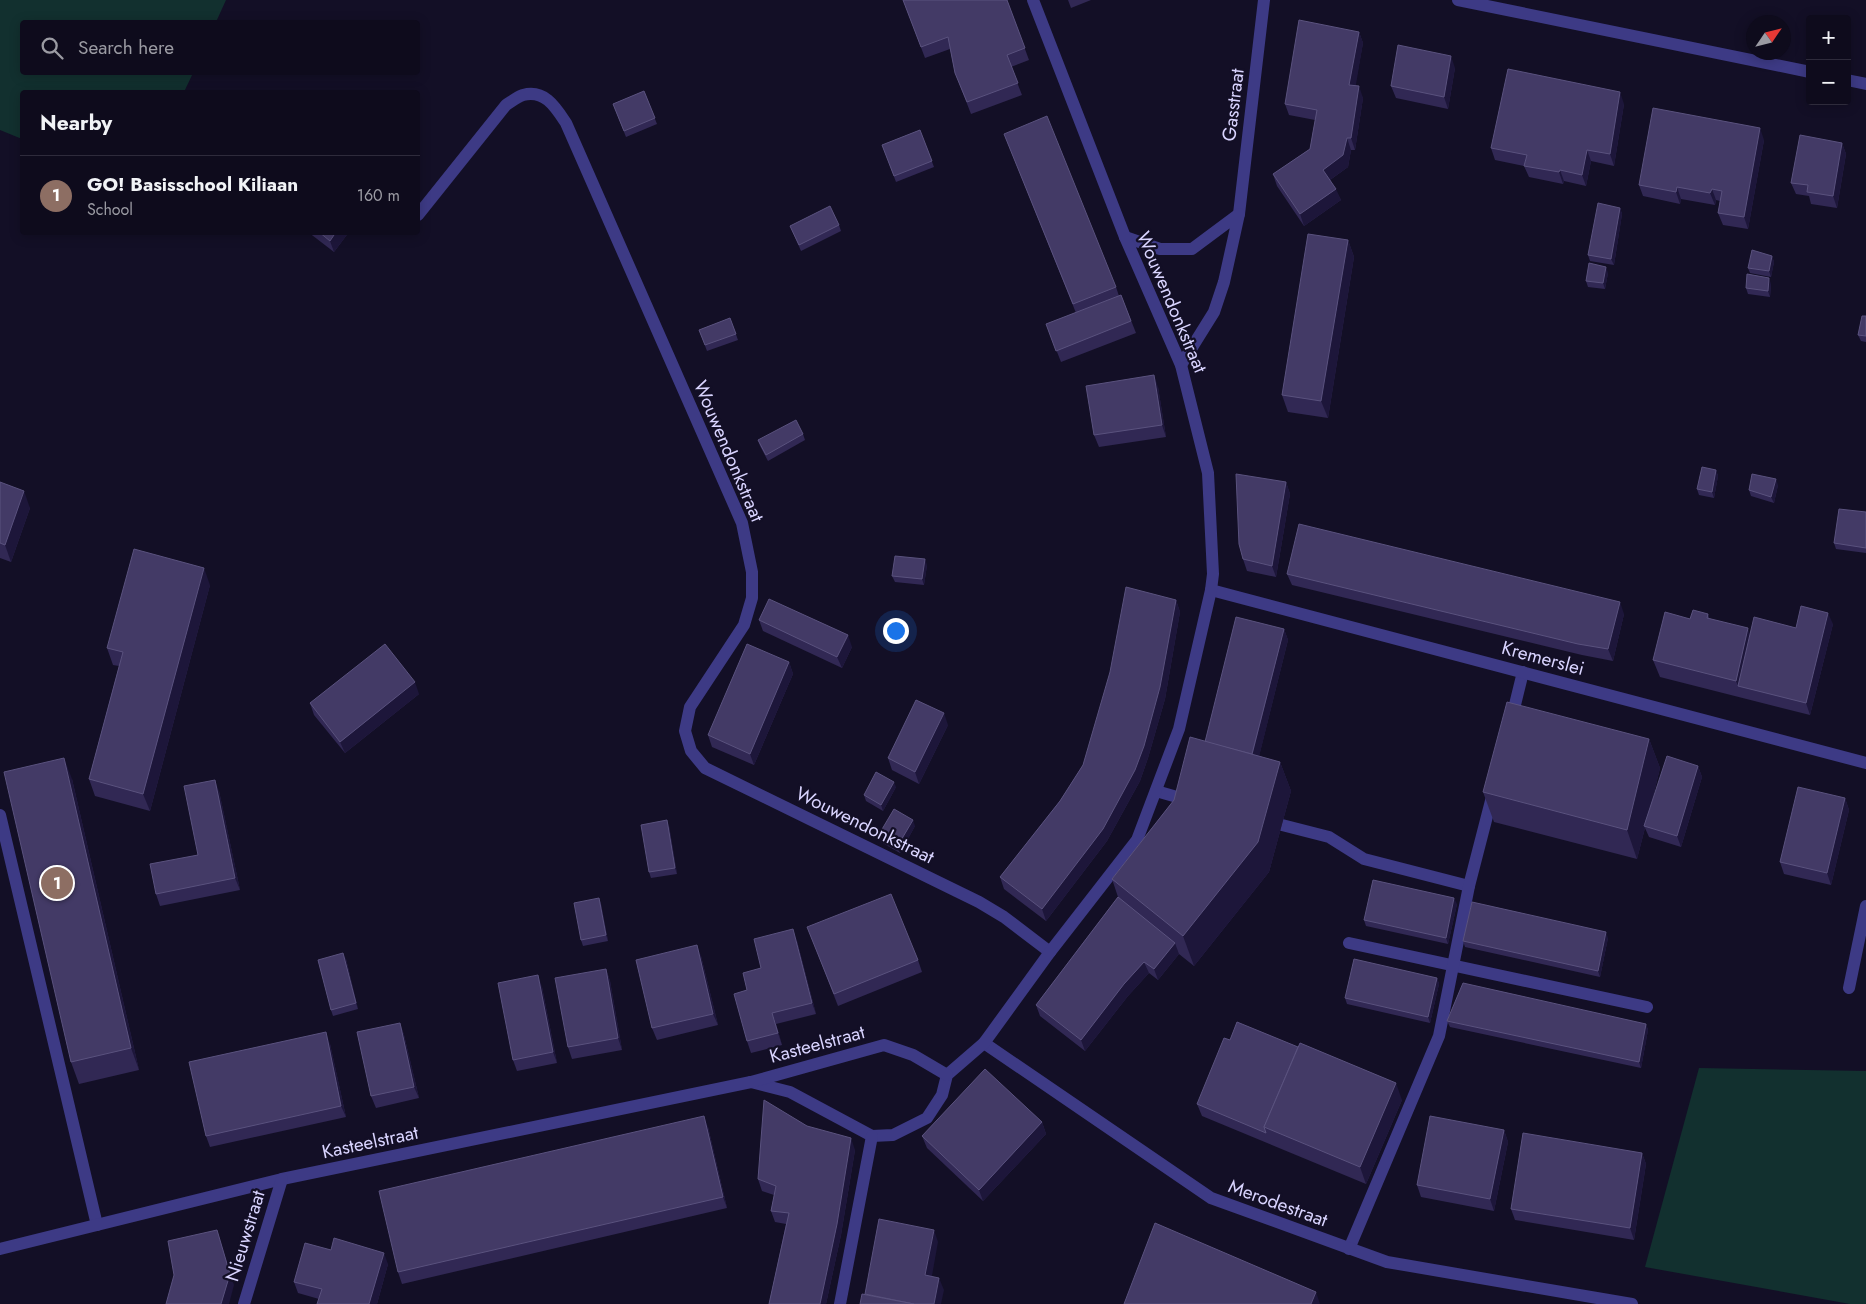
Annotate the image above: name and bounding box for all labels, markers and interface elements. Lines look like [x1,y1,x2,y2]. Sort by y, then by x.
north arrow [1746,15,1791,60]
map controls [1806,15,1851,105]
button: + [1806,15,1851,60]
search box [20,20,420,75]
icon: search [38,34,66,62]
text: Search here [78,34,174,61]
button: − [1806,60,1851,105]
street label: Gasstraat [1215,67,1251,143]
text: Nearby [40,108,112,138]
text: GO! Basisschool Kiliaan [87,171,298,198]
text: 1 [52,184,60,207]
text: 160 m [357,184,400,207]
text: School [87,198,133,221]
street label: Wouwendonkstraat [1130,227,1214,377]
street label: Wouwendonkstraat [687,376,771,526]
your location [883,618,909,644]
street label: Kremerslei [1499,634,1587,682]
street label: Wouwendonkstraat [791,780,939,870]
pin: 1 [41,864,73,902]
street label: Kasteelstraat [766,1018,868,1070]
street label: Kasteelstraat [319,1119,421,1165]
street label: Merodestraat [1225,1173,1332,1234]
street label: Nieuwstraat [218,1187,272,1285]

